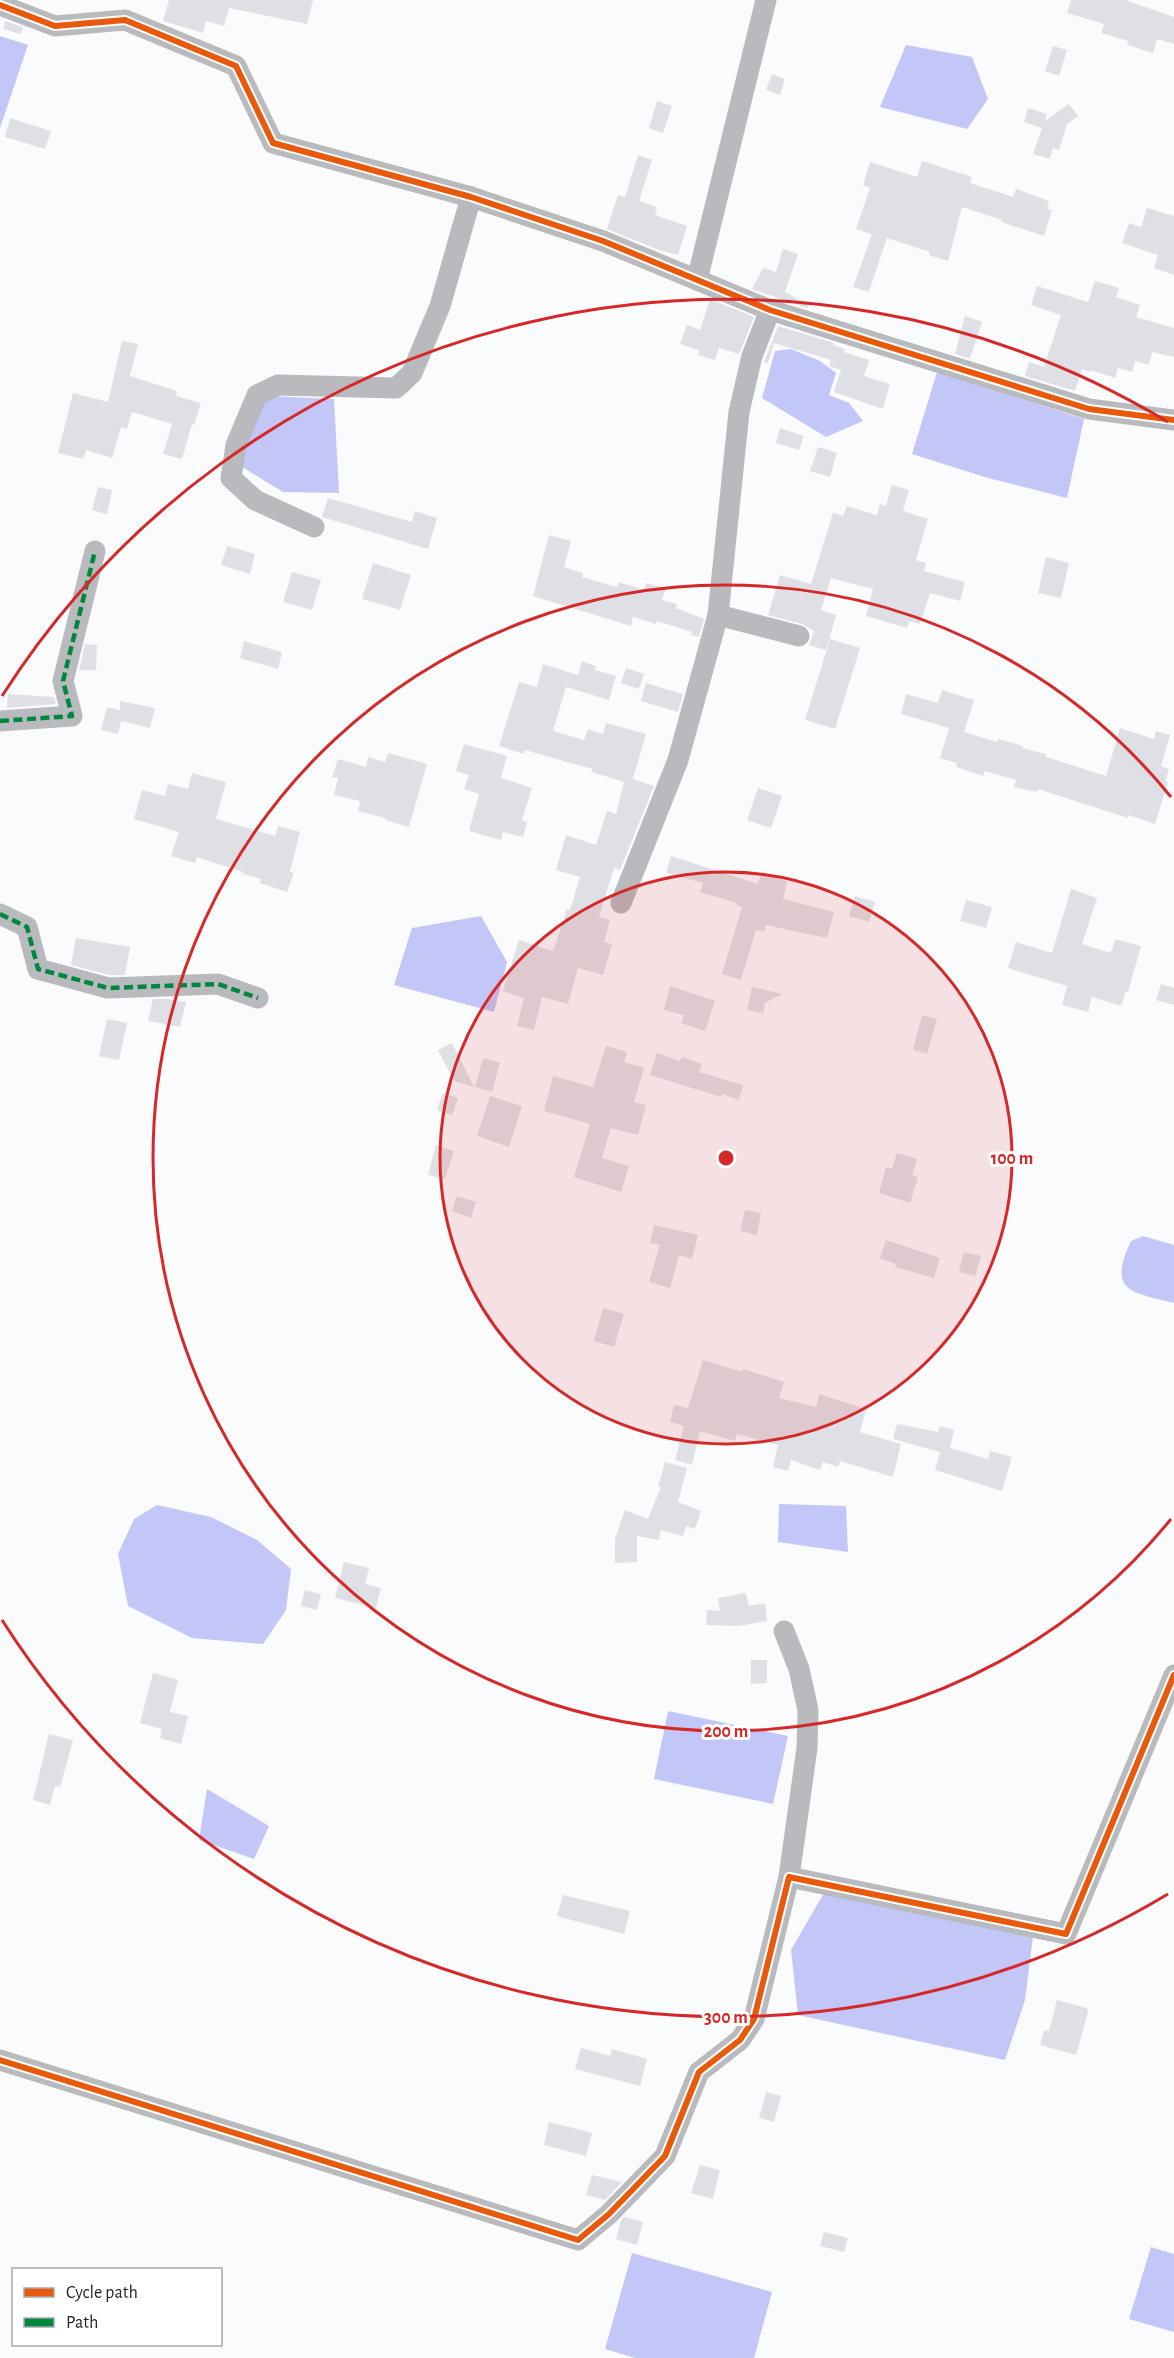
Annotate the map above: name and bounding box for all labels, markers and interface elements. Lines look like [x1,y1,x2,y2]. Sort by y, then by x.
centre of rings [716,1148,736,1168]
text: 100 m [991,1150,1033,1168]
text: 200 m [704,1723,748,1741]
text: 300 m [704,2009,748,2027]
legend [12,2268,222,2346]
text: Cycle path [66,2284,138,2302]
text: Path [66,2314,98,2332]

